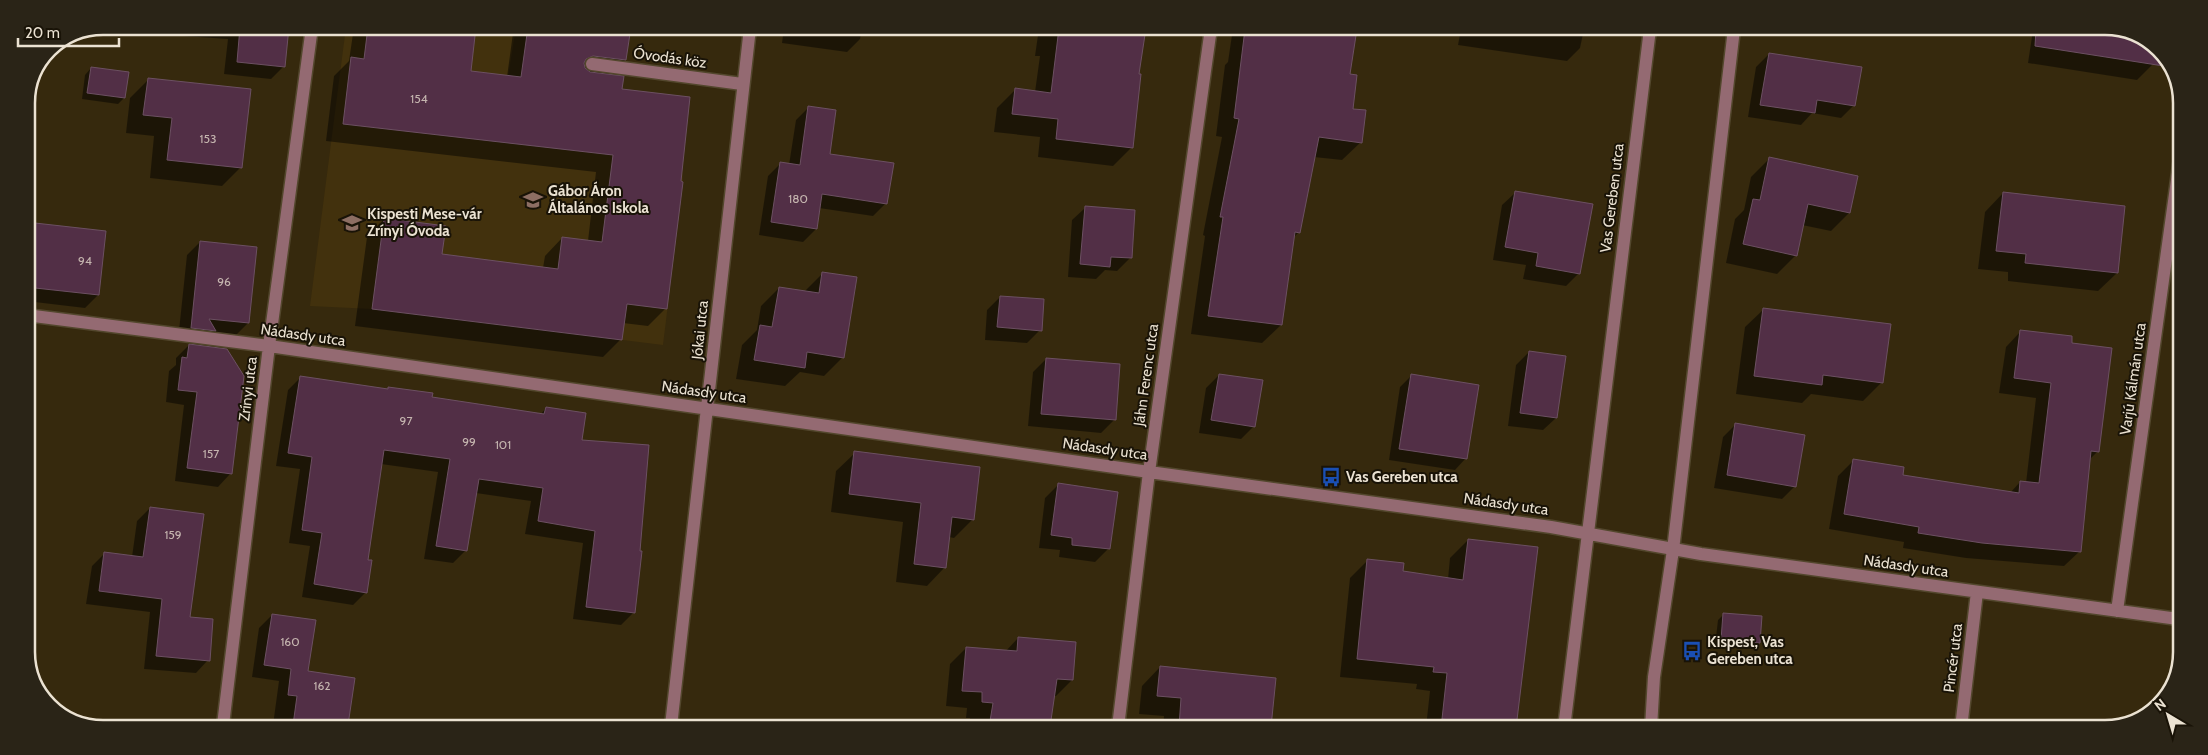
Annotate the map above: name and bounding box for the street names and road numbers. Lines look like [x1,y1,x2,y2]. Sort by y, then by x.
street label: Óvodás köz [632,43,708,72]
street label: Vas Gereben utca [1596,142,1628,254]
street label: Jókai utca [688,299,712,361]
street label: Nádasdy utca [259,320,347,350]
street label: Varjú Kálmán utca [2116,321,2150,436]
street label: Jáhn Ferenc utca [1130,322,1162,428]
street label: Zrínyi utca [235,355,261,422]
street label: Nádasdy utca [660,377,748,407]
street label: Nádasdy utca [1061,434,1149,464]
street label: Nádasdy utca [1462,489,1550,519]
street label: Nádasdy utca [1862,551,1950,581]
street label: Pincér utca [1940,622,1966,694]

